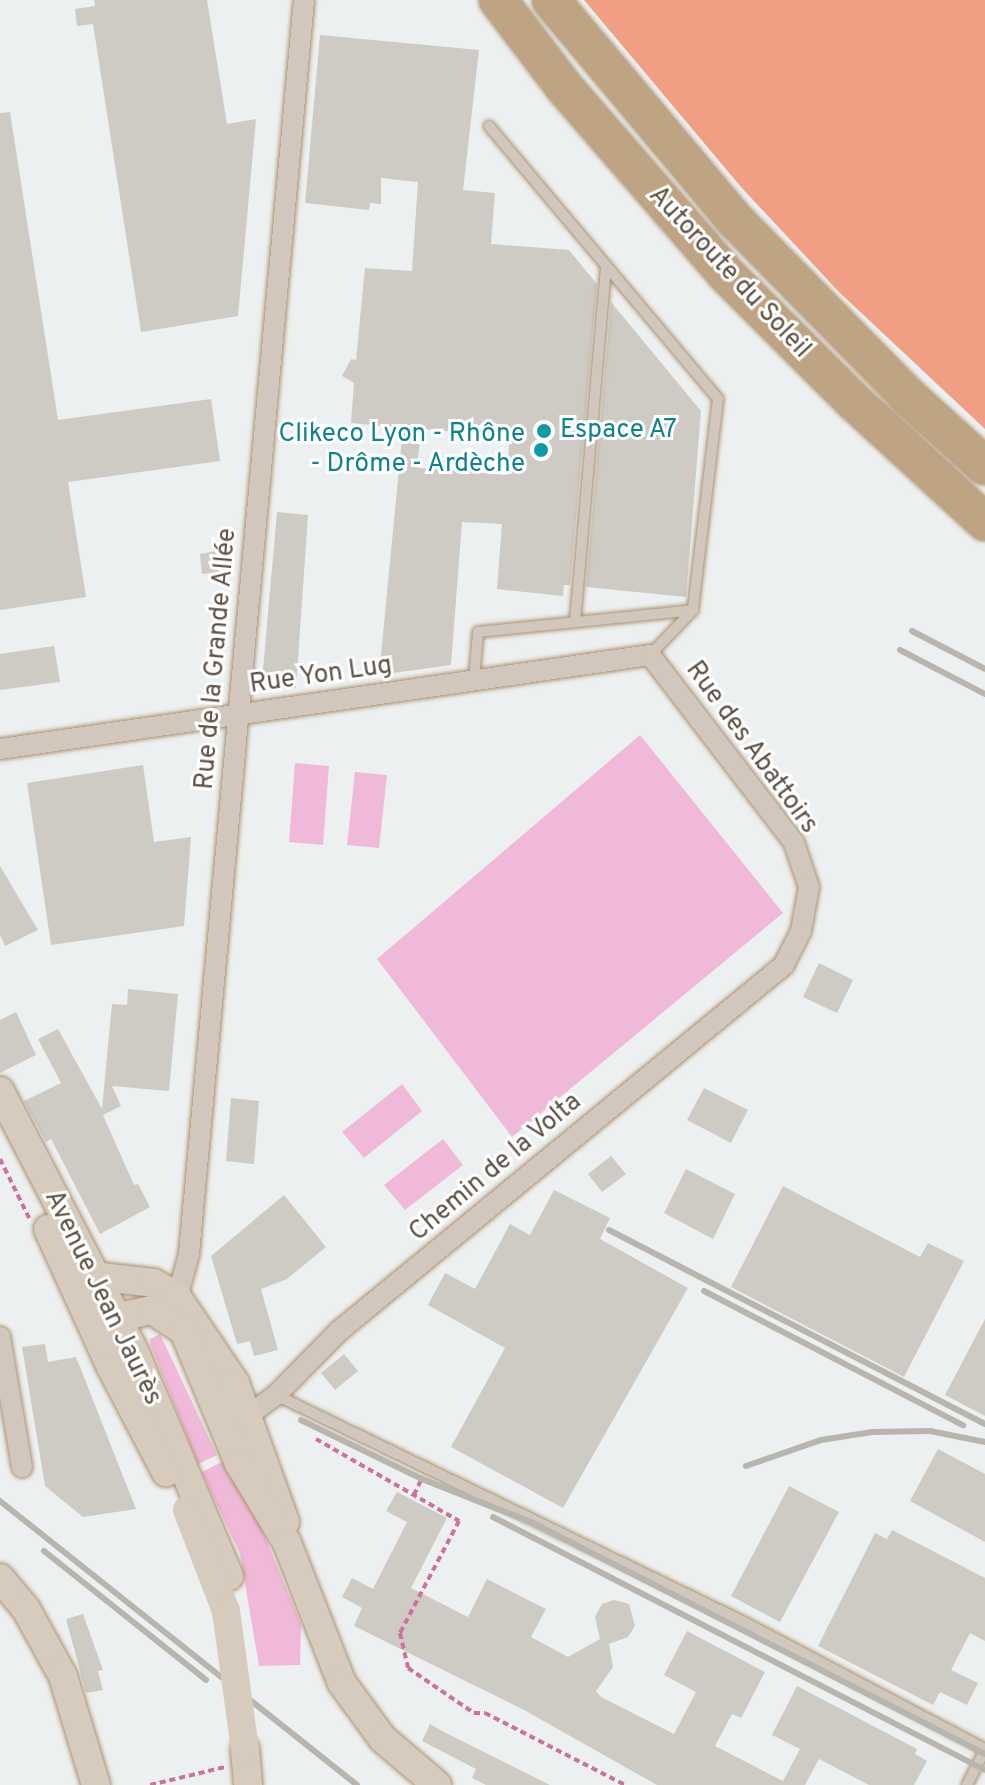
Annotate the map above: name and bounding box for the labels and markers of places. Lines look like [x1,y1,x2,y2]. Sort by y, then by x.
place label: Espace A7 [560,415,678,447]
place label: Clikeco Lyon - Rhône - Drôme - Ardèche [278,419,525,480]
marker: Espace A7 [535,422,553,440]
marker: Clikeco Lyon - Rhône - Drôme - Ardèche [532,441,550,459]

